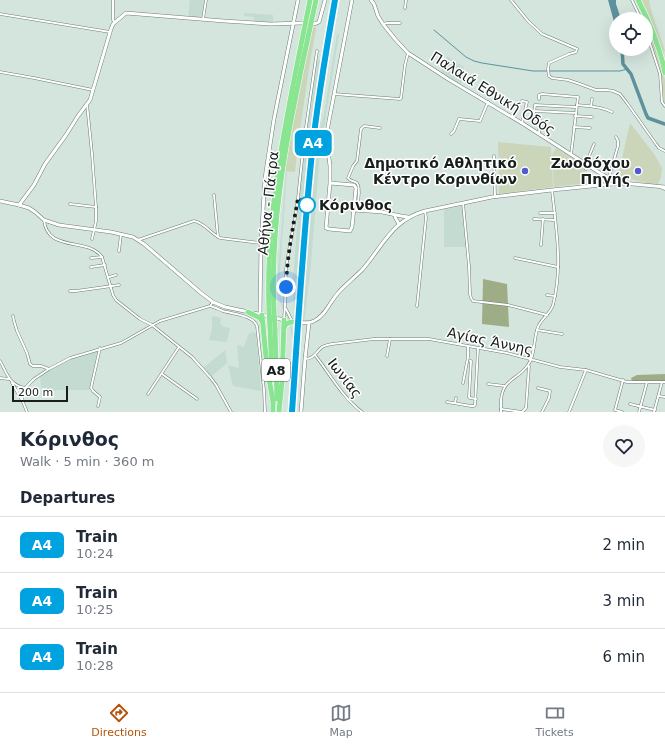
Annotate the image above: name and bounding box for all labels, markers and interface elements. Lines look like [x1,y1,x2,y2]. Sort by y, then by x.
map controls [609,12,653,56]
button: locate [609,12,653,56]
street label: Παλαιά Εθνική Οδός [428,48,558,138]
line badge: A4 [295,130,331,156]
text: A4 [303,135,323,151]
street label: Αθήνα - Πάτρα [255,150,281,256]
place label: Δημοτικό Αθλητικό Κέντρο Κορινθίων [364,155,517,187]
place label: Ζωοδόχου Πηγής [551,155,630,187]
marker: Δημοτικό Αθλητικό Κέντρο Κορινθίων [520,166,530,176]
marker: Ζωοδόχου Πηγής [633,166,643,176]
marker: Κόρινθος [298,196,316,214]
place label: Κόρινθος [319,197,392,213]
your location [276,277,296,297]
street label: Αγίας Άννης [446,324,534,358]
street label: Ιωνίας [325,355,365,401]
road number: Α8 [262,359,290,381]
scale bar [12,384,68,403]
text: 200 m [18,386,53,399]
button: heart [603,425,645,467]
text: Κόρινθος [20,428,119,450]
text: Walk · 5 min · 360 m [20,454,154,469]
text: Departures [20,489,115,507]
text: Train [76,528,118,546]
text: 2 min [602,536,645,554]
text: A4 [32,537,52,553]
text: 10:24 [76,546,113,561]
text: Train [76,584,118,602]
text: 3 min [602,592,645,610]
text: A4 [32,593,52,609]
text: 10:25 [76,602,113,617]
text: Train [76,640,118,658]
text: 6 min [602,648,645,666]
text: A4 [32,649,52,665]
text: 10:28 [76,658,113,673]
tab: Directions [91,702,147,739]
tab: Map [329,702,353,739]
tab: Tickets [535,702,574,739]

